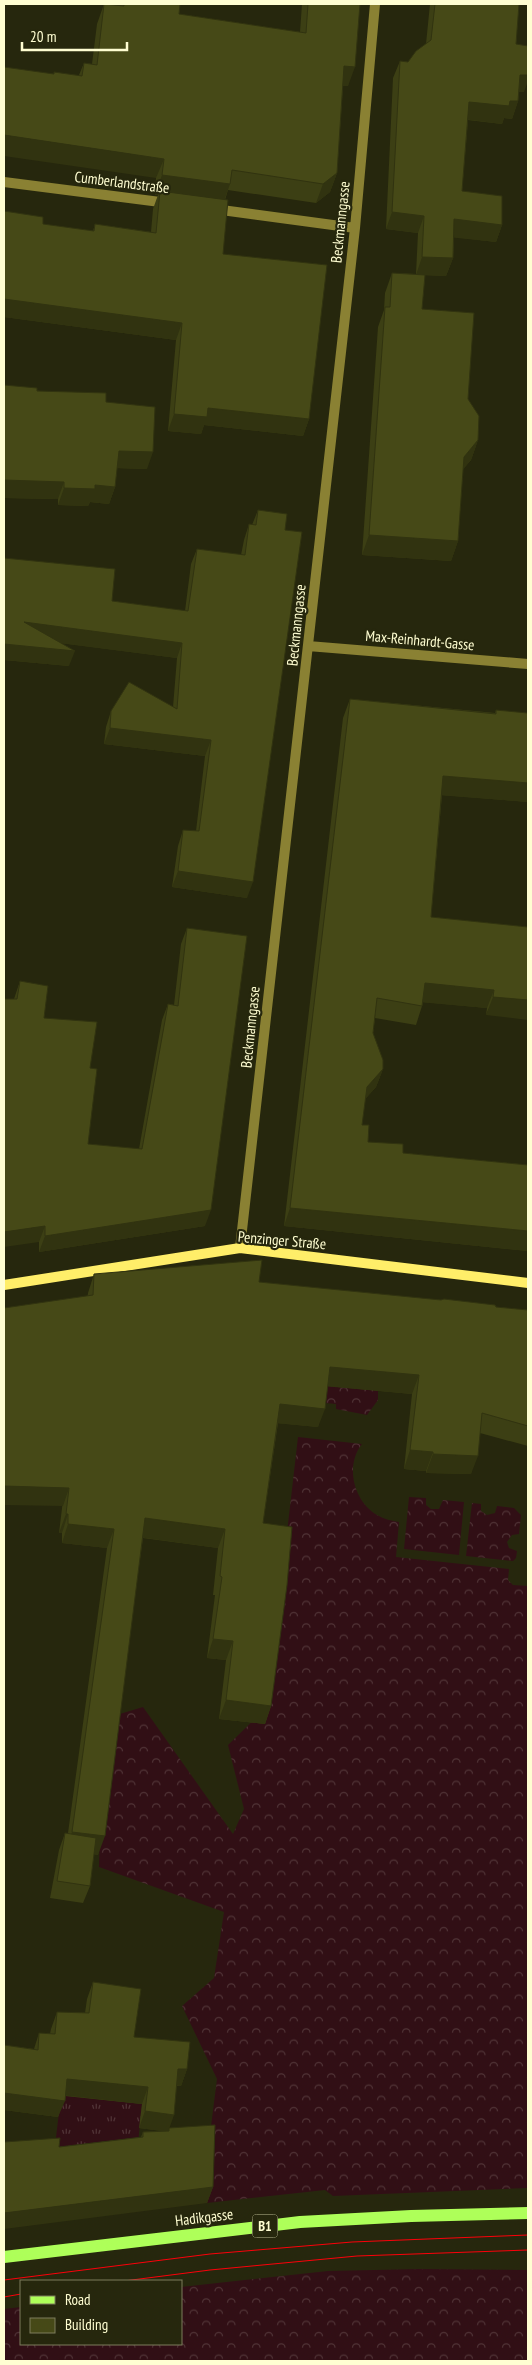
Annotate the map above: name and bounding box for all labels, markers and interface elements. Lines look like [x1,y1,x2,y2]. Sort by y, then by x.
scale bar [22,20,128,52]
text: 20 m [30,27,56,46]
street label: Cumberlandstraße [74,167,170,197]
street label: Beckmanngasse [326,180,354,264]
street label: Beckmanngasse [282,583,310,667]
street label: Max-Reinhardt-Gasse [365,626,475,654]
street label: Beckmanngasse [236,985,264,1069]
street label: Penzinger Straße [237,1227,327,1253]
street label: Hadikgasse [174,2204,234,2230]
road number: B1 [252,2214,278,2238]
legend [20,2280,182,2345]
text: Road [65,2290,91,2309]
text: Building [65,2315,108,2334]

